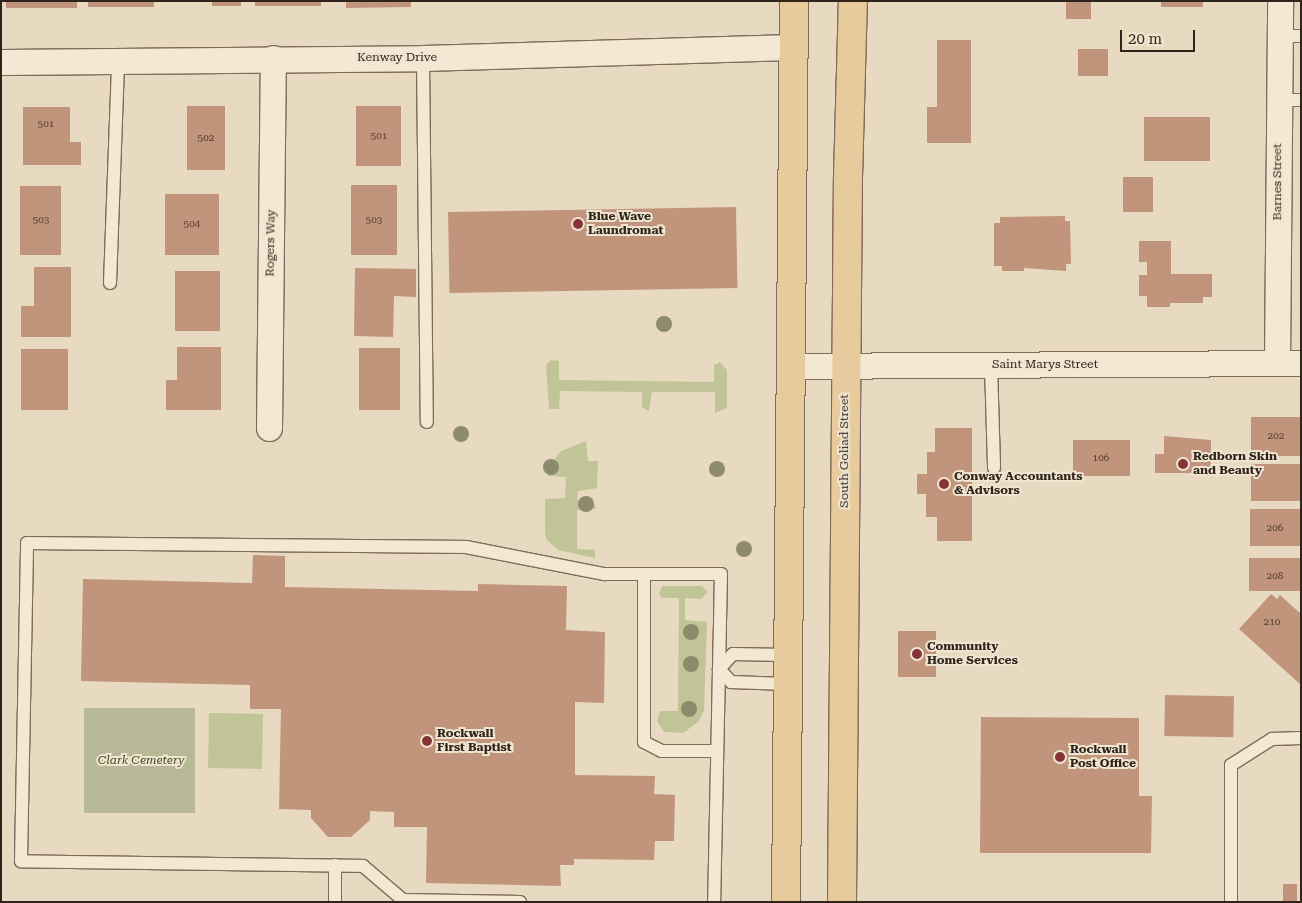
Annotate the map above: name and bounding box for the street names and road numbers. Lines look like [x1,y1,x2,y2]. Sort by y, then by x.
street label: Kenway Drive [357,51,437,65]
street label: Barnes Street [1271,144,1285,220]
street label: Rogers Way [263,209,279,277]
street label: Saint Marys Street [992,358,1098,372]
street label: South Goliad Street [838,394,852,508]

